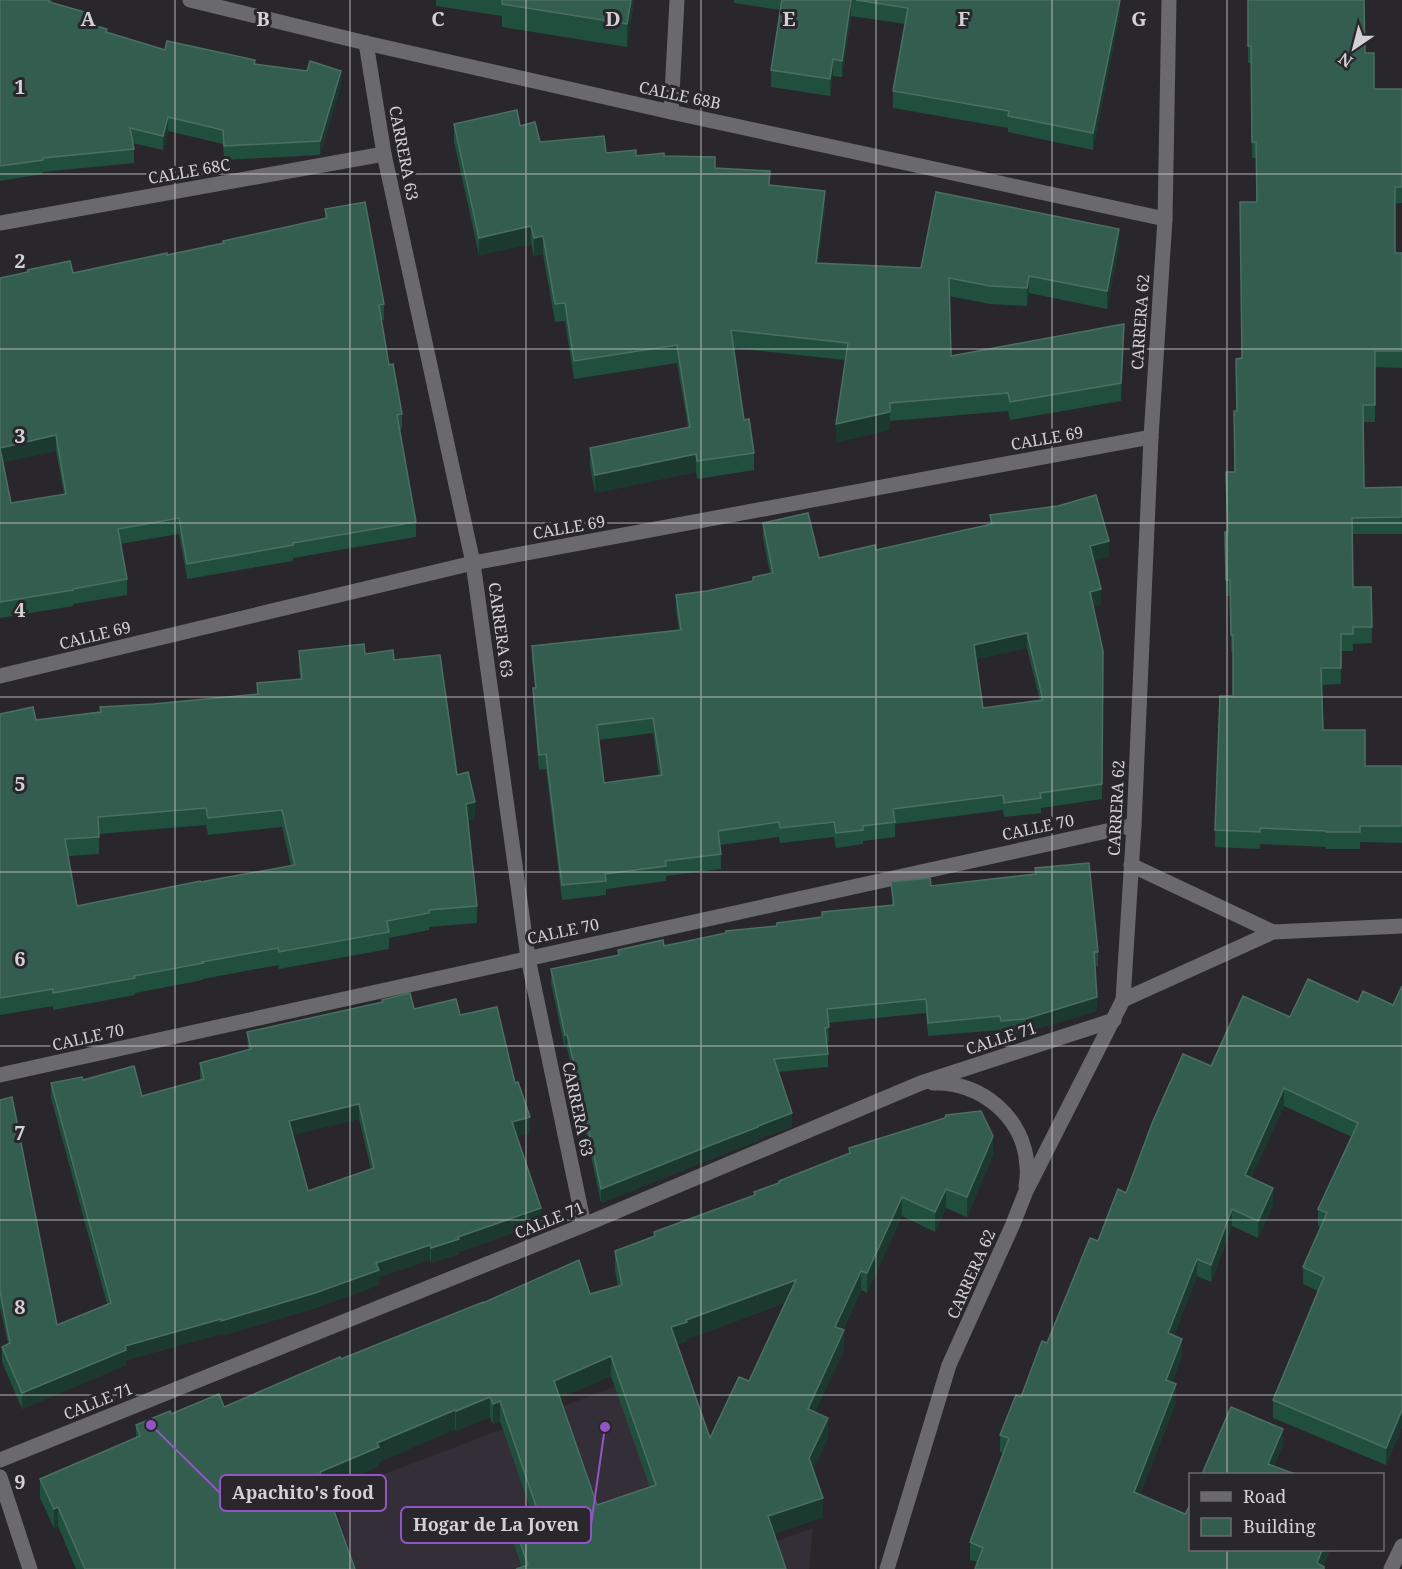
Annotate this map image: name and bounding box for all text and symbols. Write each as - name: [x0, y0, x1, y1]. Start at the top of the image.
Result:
- text: A: [80, 5, 96, 32]
- text: B: [256, 5, 270, 32]
- text: C: [431, 5, 445, 32]
- text: D: [605, 5, 621, 32]
- text: E: [782, 5, 796, 32]
- text: F: [958, 5, 970, 32]
- text: G: [1131, 5, 1147, 32]
- north arrow: [1324, 18, 1384, 78]
- text: N: [1334, 47, 1357, 73]
- text: 1: [14, 73, 26, 100]
- street label: CALLE 68B: [637, 76, 723, 114]
- street label: CARRERA 63: [384, 104, 424, 202]
- street label: CALLE 68C: [146, 153, 232, 189]
- text: 2: [14, 247, 26, 274]
- street label: CARRERA 62: [1126, 273, 1154, 371]
- street label: CALLE 69: [1009, 421, 1085, 455]
- text: 3: [14, 422, 26, 449]
- street label: CALLE 69: [531, 510, 607, 544]
- street label: CARRERA 63: [483, 581, 519, 679]
- text: 4: [14, 596, 26, 623]
- street label: CALLE 69: [57, 615, 133, 655]
- street label: CARRERA 62: [1103, 760, 1129, 856]
- text: 5: [14, 770, 26, 797]
- street label: CALLE 70: [1000, 809, 1076, 845]
- street label: CALLE 70: [525, 913, 601, 949]
- text: 6: [14, 945, 26, 972]
- street label: CALLE 71: [963, 1016, 1039, 1060]
- street label: CALLE 70: [50, 1018, 126, 1056]
- street label: CARRERA 63: [557, 1060, 599, 1158]
- text: 7: [14, 1119, 26, 1146]
- street label: CALLE 71: [511, 1196, 587, 1244]
- street label: CARRERA 62: [941, 1226, 1001, 1322]
- text: 8: [14, 1293, 26, 1320]
- street label: CALLE 71: [60, 1377, 136, 1425]
- text: 9: [14, 1468, 26, 1495]
- legend: [1189, 1473, 1384, 1551]
- callout: Apachito's food: [220, 1475, 386, 1511]
- text: Apachito's food: [232, 1480, 374, 1504]
- text: Road: [1243, 1484, 1286, 1508]
- callout: Hogar de La Joven: [401, 1507, 591, 1543]
- text: Hogar de La Joven: [413, 1512, 579, 1536]
- text: Building: [1243, 1514, 1316, 1538]

